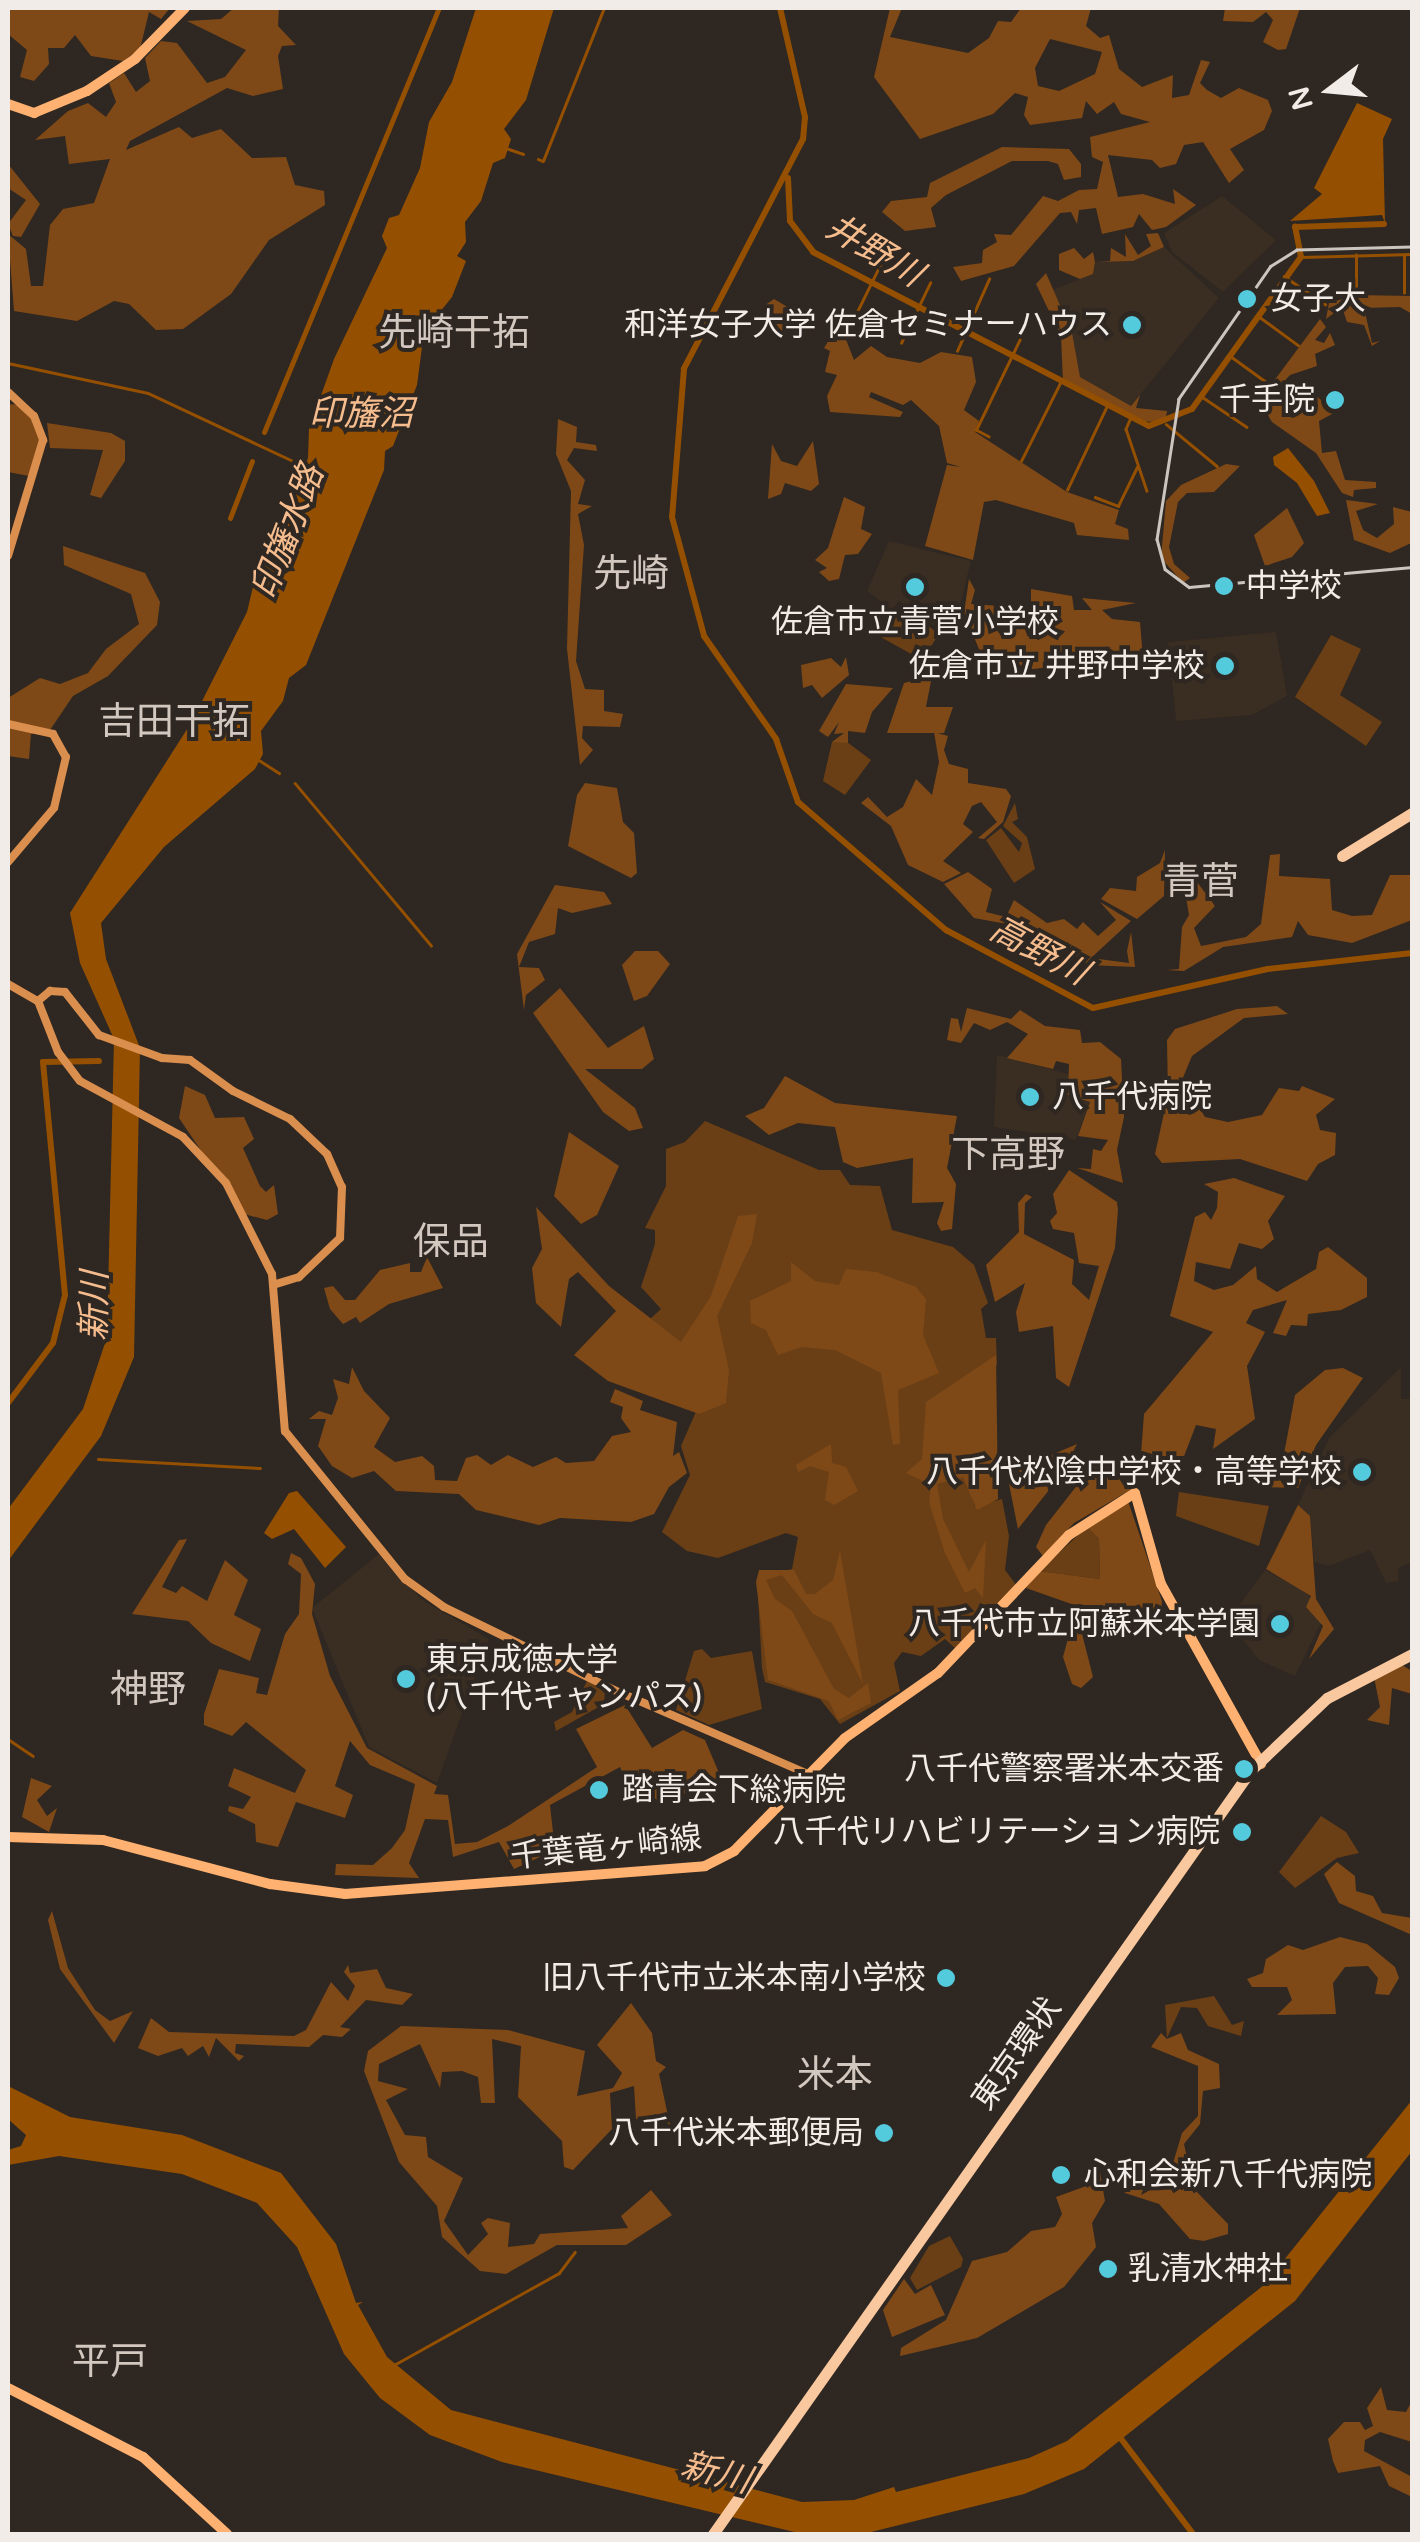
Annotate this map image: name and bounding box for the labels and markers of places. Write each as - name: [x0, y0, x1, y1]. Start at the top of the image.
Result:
- place label: 女子大: [1270, 280, 1366, 318]
- marker: 女子大: [1234, 286, 1260, 312]
- place label: 和洋女子大学 佐倉セミナーハウス: [624, 306, 1112, 344]
- marker: 和洋女子大学 佐倉セミナーハウス: [1121, 314, 1143, 336]
- place label: 千手院: [1219, 381, 1315, 419]
- marker: 千手院: [1324, 389, 1346, 411]
- place label: 中学校: [1246, 567, 1342, 605]
- marker: 中学校: [1211, 573, 1237, 599]
- marker: 佐倉市立青菅小学校: [904, 576, 926, 598]
- place label: 佐倉市立青菅小学校: [771, 603, 1059, 641]
- place label: 佐倉市立 井野中学校: [909, 647, 1205, 685]
- marker: 佐倉市立 井野中学校: [1214, 655, 1236, 677]
- place label: 八千代病院: [1052, 1078, 1212, 1116]
- marker: 八千代病院: [1017, 1084, 1043, 1110]
- place label: 八千代松陰中学校・高等学校: [926, 1453, 1342, 1491]
- marker: 八千代松陰中学校・高等学校: [1351, 1461, 1373, 1483]
- place label: 八千代市立阿蘇米本学園: [908, 1605, 1260, 1643]
- marker: 八千代市立阿蘇米本学園: [1269, 1613, 1291, 1635]
- place label: 東京成徳大学 (八千代キャンパス): [426, 1642, 702, 1717]
- marker: 東京成徳大学 (八千代キャンパス): [395, 1668, 417, 1690]
- place label: 八千代警察署米本交番: [904, 1750, 1224, 1788]
- marker: 八千代警察署米本交番: [1233, 1758, 1255, 1780]
- place label: 踏青会下総病院: [622, 1771, 846, 1809]
- marker: 踏青会下総病院: [586, 1777, 612, 1803]
- place label: 八千代リハビリテーション病院: [772, 1813, 1220, 1851]
- marker: 八千代リハビリテーション病院: [1229, 1819, 1255, 1845]
- place label: 旧八千代市立米本南小学校: [542, 1959, 926, 1997]
- marker: 旧八千代市立米本南小学校: [935, 1967, 957, 1989]
- place label: 八千代米本郵便局: [608, 2114, 864, 2152]
- marker: 八千代米本郵便局: [873, 2122, 895, 2144]
- place label: 心和会新八千代病院: [1084, 2156, 1372, 2194]
- marker: 心和会新八千代病院: [1048, 2162, 1074, 2188]
- place label: 乳清水神社: [1128, 2250, 1288, 2288]
- marker: 乳清水神社: [1097, 2258, 1119, 2280]

